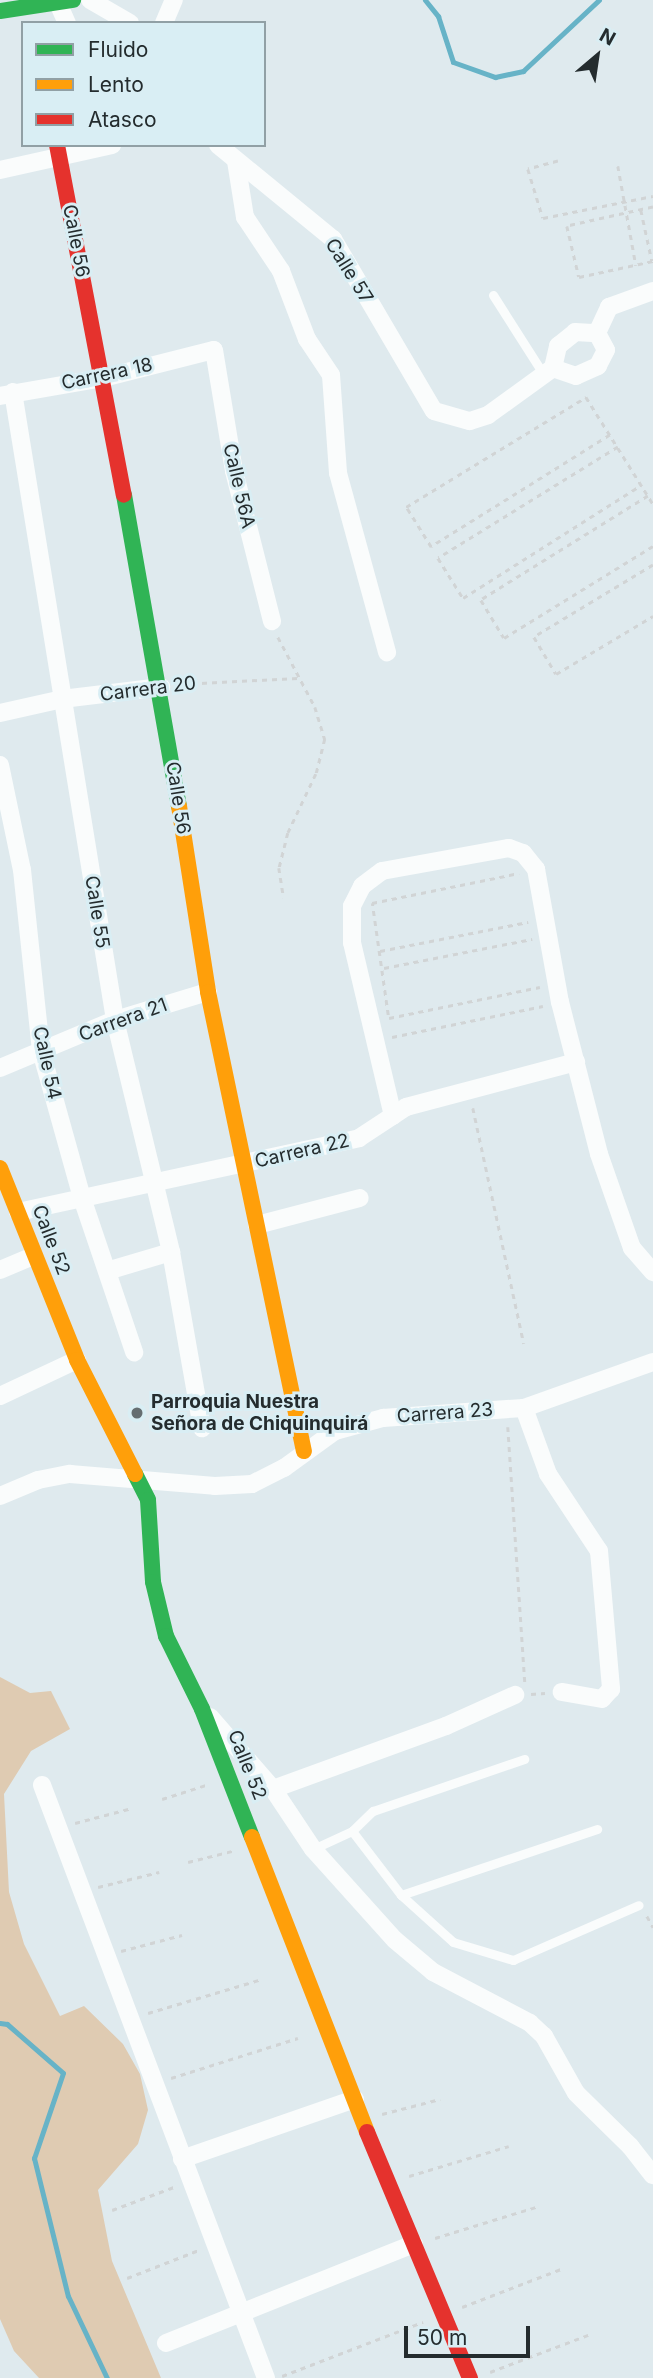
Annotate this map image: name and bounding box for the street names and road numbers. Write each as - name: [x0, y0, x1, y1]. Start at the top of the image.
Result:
- street label: Calle 56: [58, 203, 94, 279]
- street label: Calle 57: [320, 234, 378, 308]
- street label: Carrera 18: [59, 353, 155, 395]
- street label: Calle 56A: [218, 441, 260, 531]
- street label: Carrera 20: [99, 672, 197, 706]
- street label: Calle 56: [161, 760, 195, 836]
- street label: Calle 55: [80, 874, 114, 950]
- street label: Carrera 21: [76, 993, 170, 1047]
- street label: Calle 54: [28, 1024, 66, 1102]
- street label: Carrera 22: [253, 1129, 351, 1173]
- street label: Calle 52: [27, 1202, 75, 1278]
- street label: Carrera 23: [396, 1398, 494, 1428]
- street label: Calle 52: [223, 1727, 271, 1803]

